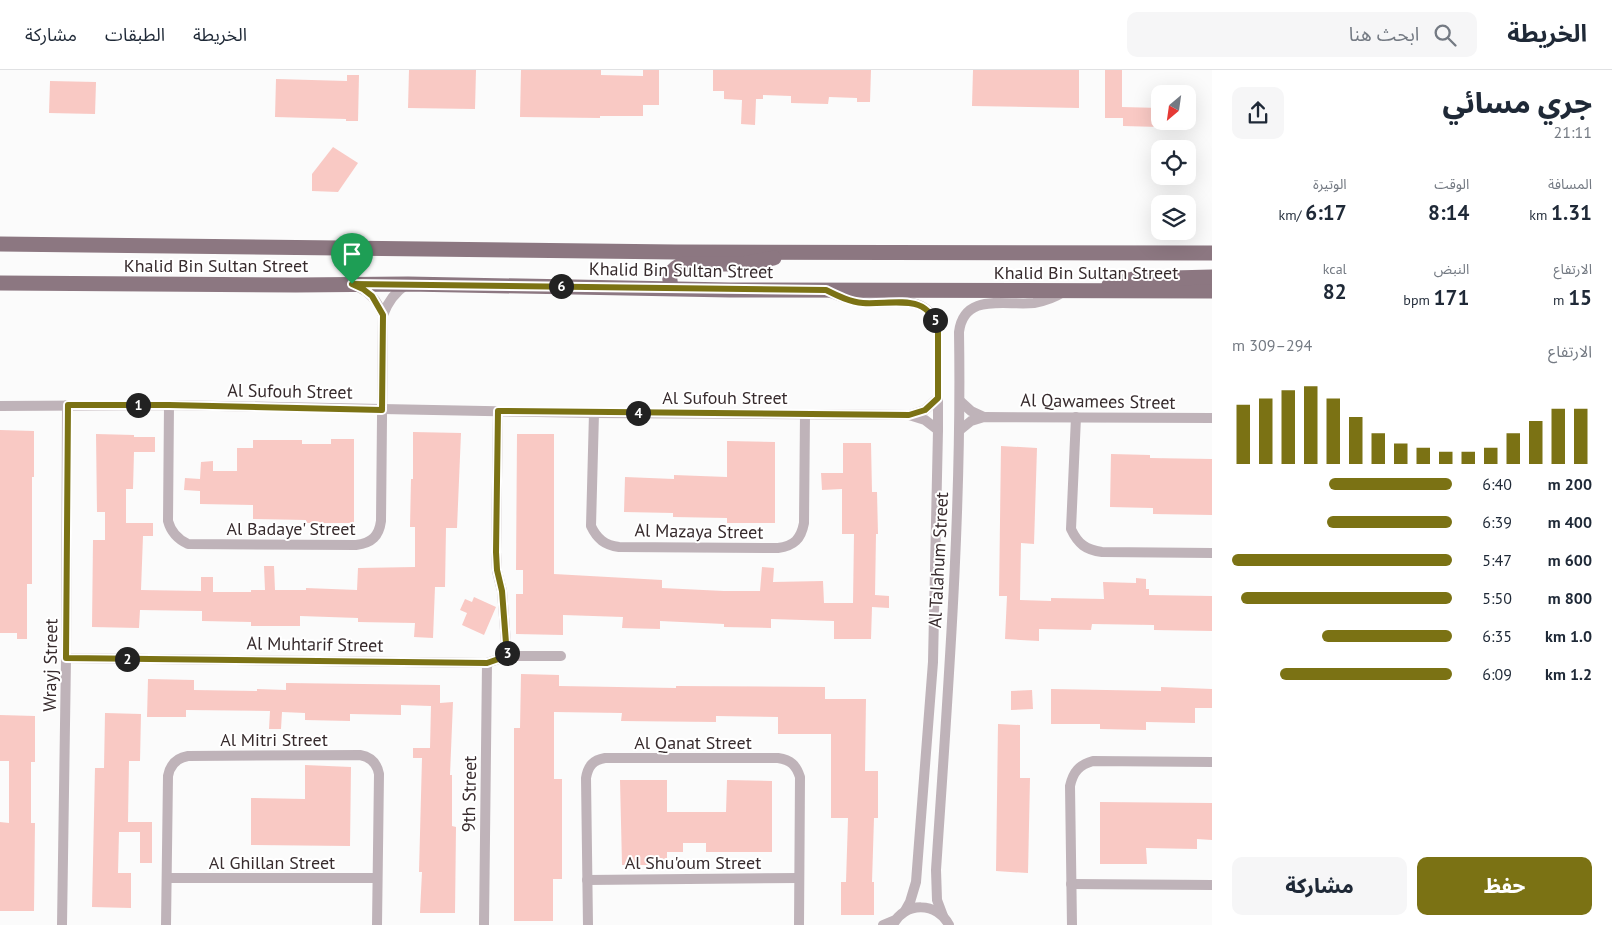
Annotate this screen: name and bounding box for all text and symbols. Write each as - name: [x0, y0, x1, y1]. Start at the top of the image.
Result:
- search box: [1127, 12, 1477, 57]
- text: الخريطة: [1507, 18, 1587, 49]
- icon: search: [1431, 21, 1459, 49]
- text: ابحث هنا: [1349, 22, 1419, 46]
- text: مشاركة: [25, 23, 77, 46]
- text: الطبقات: [105, 23, 165, 46]
- text: الخريطة: [193, 23, 247, 46]
- text: جري مسائي: [1443, 84, 1592, 121]
- north arrow: [1151, 85, 1196, 130]
- map controls: [1151, 85, 1196, 240]
- button: share: [1232, 87, 1284, 139]
- text: 21:11: [1554, 122, 1592, 142]
- button: locate: [1151, 140, 1196, 185]
- text: الوتيرة: [1313, 175, 1347, 193]
- text: الوقت: [1434, 175, 1469, 193]
- text: المسافة: [1548, 175, 1592, 193]
- button: layers: [1151, 195, 1196, 240]
- text: 6:17: [1305, 199, 1347, 226]
- text: 8:14: [1428, 199, 1469, 226]
- text: 1.31: [1551, 199, 1592, 226]
- text: /km: [1279, 206, 1305, 224]
- text: km: [1529, 206, 1551, 224]
- pin: [331, 233, 373, 284]
- icon: arrive: [338, 240, 366, 268]
- street label: Khalid Bin Sultan Street: [124, 254, 308, 277]
- street label: Khalid Bin Sultan Street: [589, 257, 773, 283]
- text: kcal: [1323, 260, 1347, 278]
- text: النبض: [1434, 260, 1469, 278]
- text: الارتفاع: [1554, 260, 1592, 278]
- street label: Khalid Bin Sultan Street: [994, 261, 1178, 284]
- pin: 6: [548, 274, 574, 298]
- text: 6: [558, 277, 565, 295]
- text: 82: [1323, 278, 1347, 305]
- text: 171: [1434, 284, 1469, 311]
- text: 15: [1568, 284, 1592, 311]
- text: bpm: [1403, 291, 1434, 309]
- text: m: [1553, 291, 1568, 309]
- pin: 5: [922, 308, 948, 332]
- text: 5: [932, 311, 939, 329]
- text: 294–309 m: [1232, 335, 1312, 355]
- text: الارتفاع: [1548, 341, 1592, 361]
- street label: Al Sufouh Street: [227, 378, 353, 404]
- street label: Al Sufouh Street: [662, 386, 788, 409]
- street label: Al Qawamees Street: [1020, 388, 1176, 414]
- pin: 1: [126, 392, 150, 418]
- text: 1: [135, 396, 142, 414]
- pin: 4: [626, 400, 650, 426]
- text: 4: [635, 404, 642, 422]
- text: 6:40: [1482, 474, 1512, 494]
- text: 200 m: [1548, 474, 1592, 494]
- street label: Al Talahum Street: [923, 491, 953, 629]
- text: 6:39: [1482, 512, 1512, 532]
- text: 400 m: [1548, 512, 1592, 532]
- street label: Al Badaye' Street: [227, 517, 356, 540]
- street label: Al Mazaya Street: [634, 518, 764, 544]
- text: 5:47: [1482, 550, 1512, 570]
- text: 600 m: [1548, 550, 1592, 570]
- text: 5:50: [1482, 588, 1512, 608]
- text: 800 m: [1548, 588, 1592, 608]
- street label: Wrayj Street: [38, 618, 62, 712]
- text: 6:35: [1482, 626, 1512, 646]
- text: 1.0 km: [1545, 626, 1592, 646]
- street label: Al Muhtarif Street: [246, 631, 384, 657]
- pin: 3: [494, 640, 520, 666]
- text: 3: [504, 644, 511, 662]
- pin: 2: [114, 646, 140, 672]
- text: 2: [124, 650, 131, 668]
- text: 6:09: [1482, 664, 1512, 684]
- text: 1.2 km: [1545, 664, 1592, 684]
- street label: Al Mitri Street: [220, 728, 328, 751]
- street label: Al Qanat Street: [634, 731, 752, 754]
- street label: 9th Street: [457, 756, 481, 832]
- street label: Al Ghillan Street: [209, 851, 335, 874]
- street label: Al Shu'oum Street: [625, 851, 761, 874]
- button: مشاركة: [1232, 857, 1407, 915]
- button: حفظ: [1417, 857, 1592, 915]

